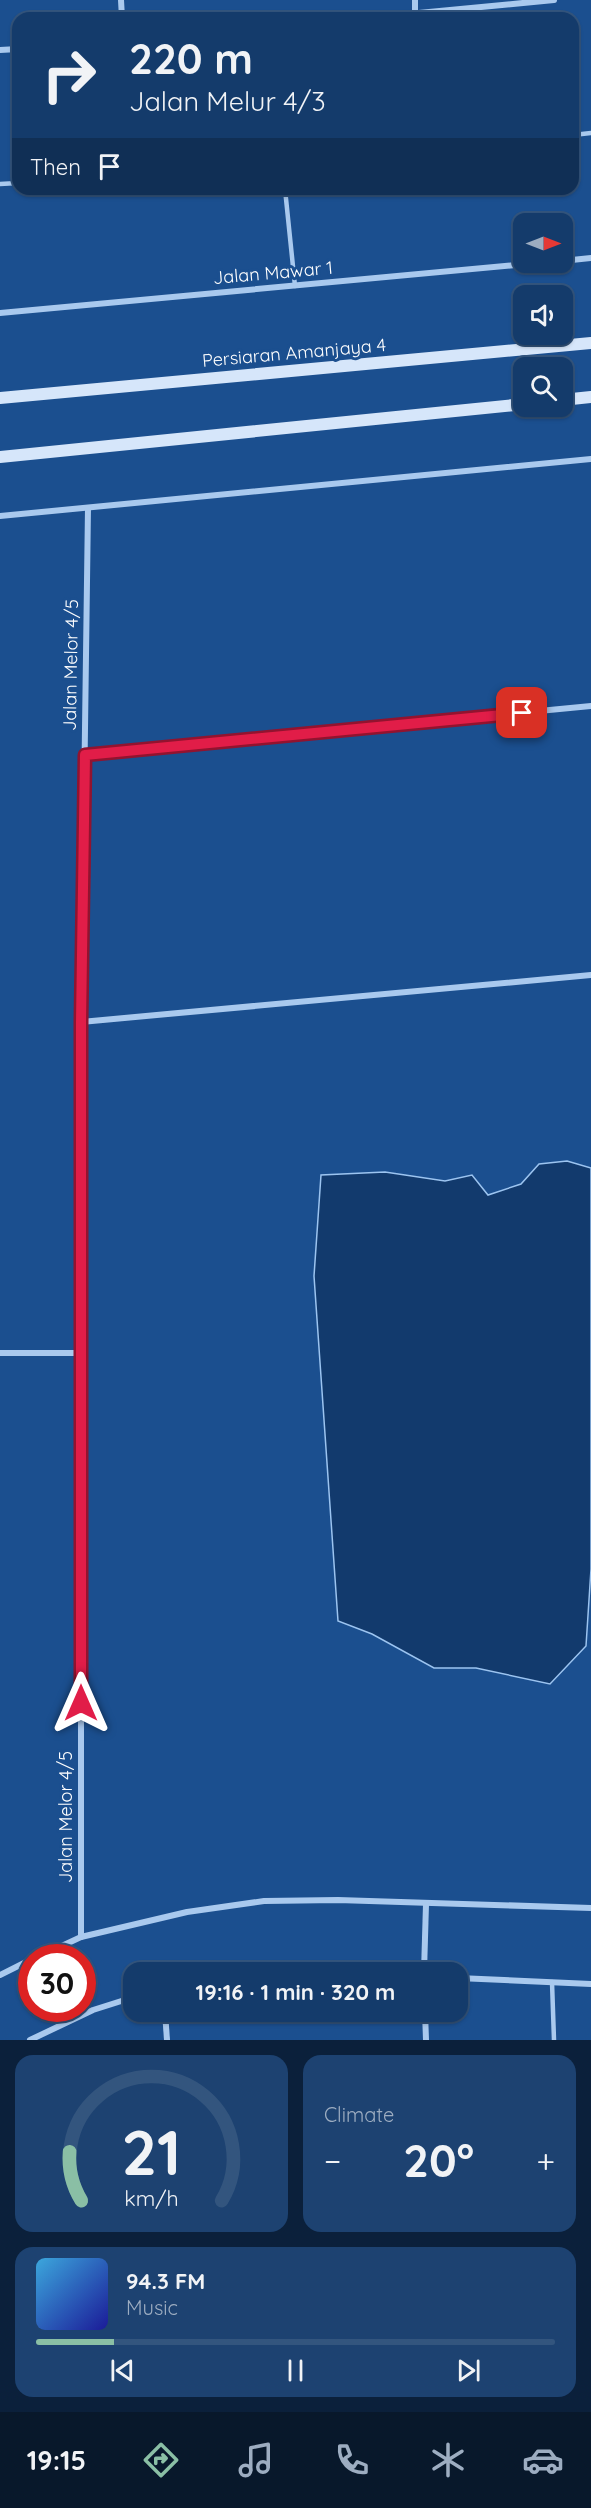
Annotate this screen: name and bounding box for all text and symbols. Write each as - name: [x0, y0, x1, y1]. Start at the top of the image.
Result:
- text: 220 m: [129, 32, 253, 85]
- icon: right: [30, 36, 108, 114]
- text: Jalan Melur 4/3: [129, 84, 326, 118]
- icon: arrive: [93, 150, 126, 183]
- text: Then: [30, 153, 81, 181]
- north arrow: [513, 213, 573, 273]
- map controls: [513, 213, 573, 417]
- street label: Jalan Mawar 1: [212, 256, 334, 289]
- button: sound: [513, 285, 573, 345]
- street label: Persiaran Amanjaya 4: [201, 333, 387, 372]
- button: search: [513, 357, 573, 417]
- street label: Jalan Melor 4/5: [58, 599, 83, 731]
- pin: [496, 687, 547, 738]
- icon: arrive: [505, 696, 538, 729]
- position arrow: [49, 1671, 113, 1735]
- street label: Jalan Melor 4/5: [54, 1751, 77, 1883]
- speed limit sign: 30: [18, 1944, 96, 2022]
- text: 19:16 · 1 min · 320 m: [196, 1978, 395, 2006]
- text: Climate: [324, 2102, 394, 2127]
- text: 21: [122, 2113, 181, 2191]
- text: 20°: [403, 2132, 474, 2188]
- text: −: [324, 2140, 341, 2181]
- text: +: [536, 2140, 555, 2181]
- text: km/h: [124, 2185, 179, 2211]
- text: 94.3 FM: [126, 2267, 205, 2295]
- text: Music: [126, 2295, 178, 2320]
- icon: previous: [106, 2354, 139, 2387]
- icon: pause: [279, 2354, 312, 2387]
- icon: next: [452, 2354, 485, 2387]
- icon: directions: [140, 2439, 182, 2481]
- icon: music: [235, 2439, 277, 2481]
- icon: phone: [331, 2439, 373, 2481]
- icon: climate: [427, 2439, 469, 2481]
- icon: car: [522, 2439, 564, 2481]
- text: 19:15: [27, 2443, 86, 2477]

